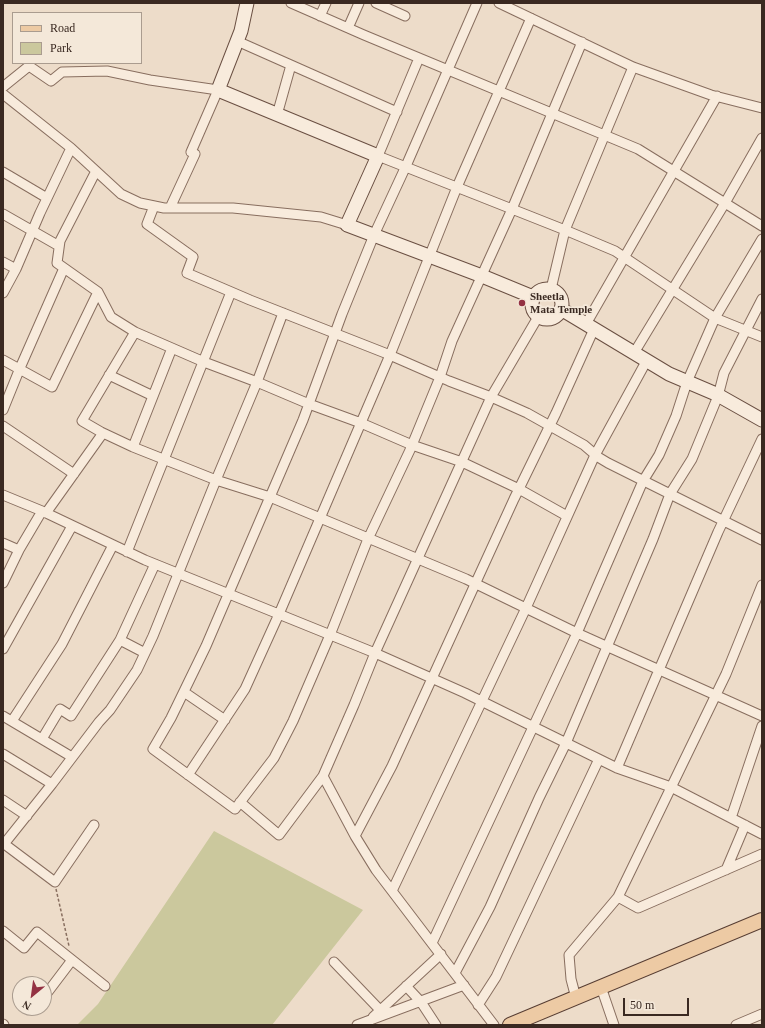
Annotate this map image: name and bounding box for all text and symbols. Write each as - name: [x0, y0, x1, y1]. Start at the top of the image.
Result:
- legend: [12, 12, 142, 64]
- text: Road: [50, 21, 75, 35]
- text: Park: [50, 41, 72, 55]
- place label: Sheetla Mata Temple: [530, 290, 592, 316]
- marker: Sheetla Mata Temple: [517, 298, 527, 308]
- north arrow: [12, 976, 52, 1016]
- scale bar: [625, 990, 691, 1016]
- text: N: [20, 998, 33, 1013]
- text: 50 m: [630, 998, 654, 1012]

